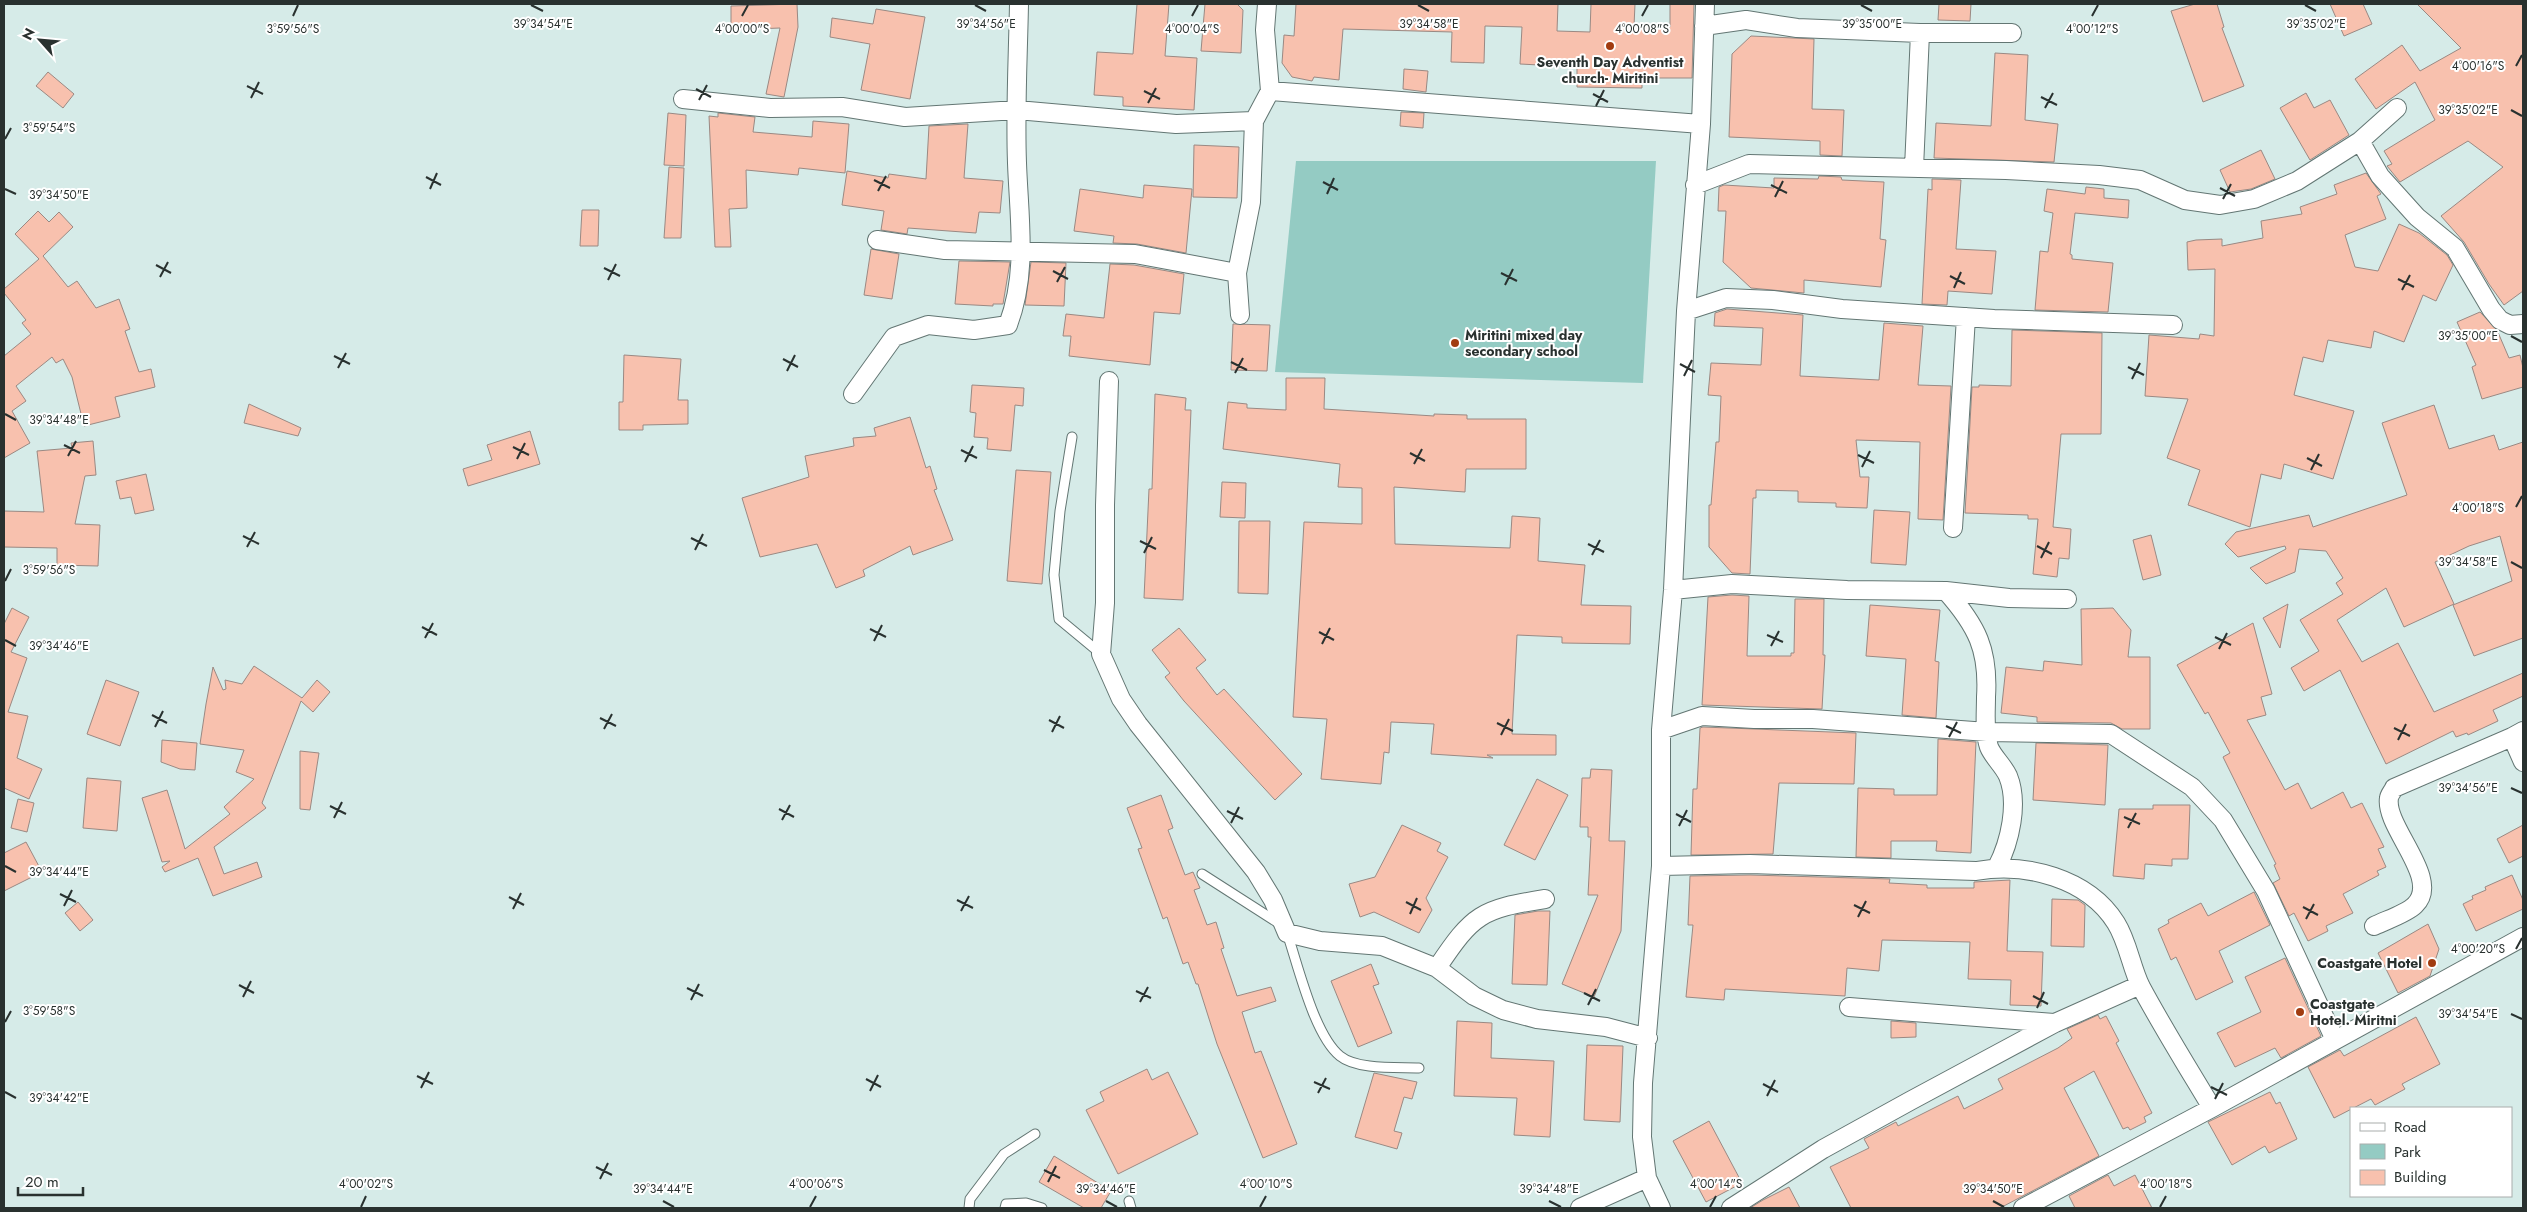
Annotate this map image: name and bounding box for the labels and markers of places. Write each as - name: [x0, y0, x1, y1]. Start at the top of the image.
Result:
- marker: Seventh Day Adventist church- Miritini: [1604, 40, 1616, 52]
- place label: Seventh Day Adventist church- Miritini: [1537, 52, 1684, 88]
- place label: Miritini mixed day secondary school: [1465, 325, 1583, 361]
- marker: Miritini mixed day secondary school: [1449, 337, 1461, 349]
- place label: Coastgate Hotel: [2317, 953, 2422, 973]
- marker: Coastgate Hotel: [2426, 957, 2438, 969]
- place label: Coastgate Hotel. Miritni: [2310, 994, 2397, 1030]
- marker: Coastgate Hotel. Miritni: [2294, 1006, 2306, 1018]

